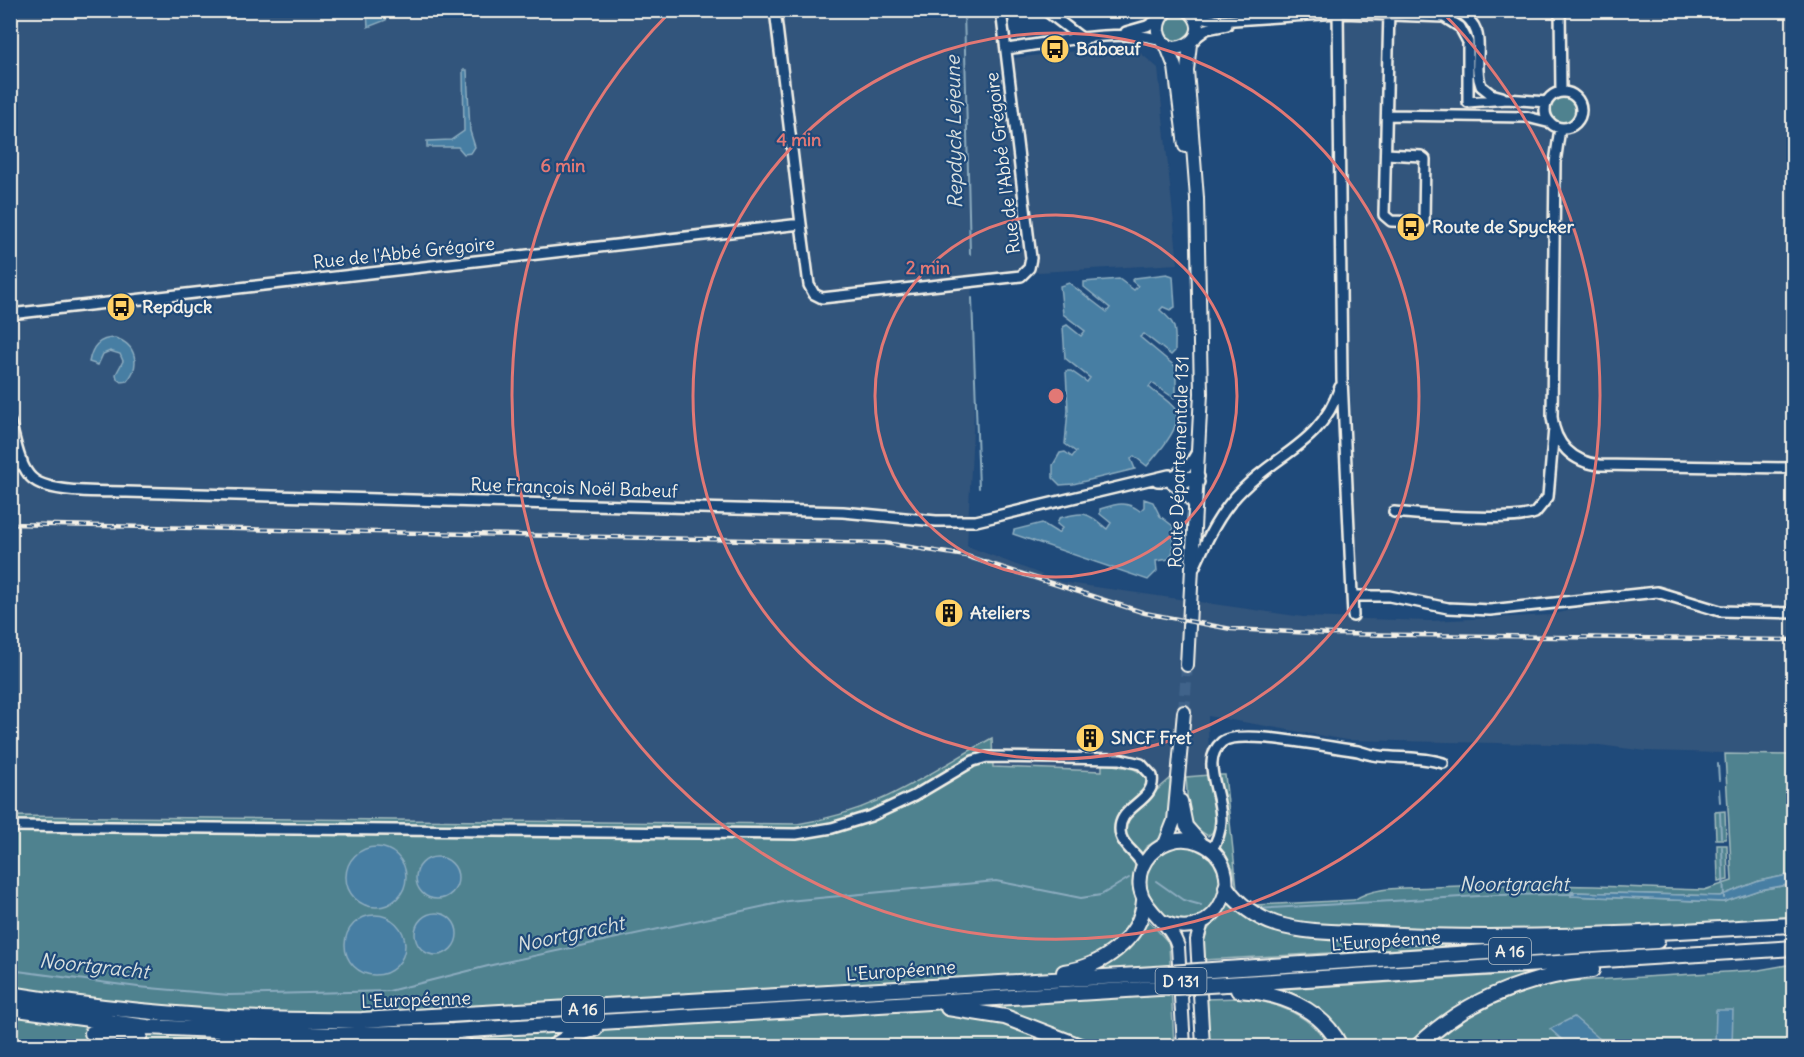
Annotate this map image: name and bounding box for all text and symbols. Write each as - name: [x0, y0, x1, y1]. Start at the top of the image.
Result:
- bus stop icon: Babœuf: [1039, 33, 1071, 65]
- place label: Babœuf: [1076, 37, 1142, 60]
- water label: Repdyck Lejeune: [940, 54, 967, 209]
- street label: Rue de l'Abbé Grégoire: [980, 71, 1025, 255]
- text: 4 min: [777, 128, 822, 151]
- text: 6 min: [541, 154, 586, 177]
- bus stop icon: Route de Spycker: [1395, 211, 1427, 243]
- place label: Route de Spycker: [1432, 215, 1575, 238]
- street label: Rue de l'Abbé Grégoire: [312, 232, 496, 273]
- text: 2 min: [906, 256, 951, 279]
- bus stop icon: Repdyck: [105, 291, 137, 323]
- place label: Repdyck: [142, 295, 212, 318]
- street label: Route Départementale 131: [1163, 356, 1194, 568]
- centre of rings: [1046, 386, 1066, 406]
- street label: Rue François Noël Babeuf: [470, 472, 679, 503]
- building icon: Ateliers: [933, 597, 965, 629]
- place label: Ateliers: [970, 601, 1030, 624]
- building icon: SNCF Fret: [1074, 722, 1106, 754]
- place label: SNCF Fret: [1111, 726, 1193, 749]
- water label: Noortgracht: [1459, 871, 1571, 896]
- water label: Noortgracht: [514, 909, 628, 957]
- street label: L'Européenne: [1330, 925, 1442, 956]
- road number: A 16: [1489, 938, 1531, 964]
- water label: Noortgracht: [38, 947, 152, 984]
- street label: L'Européenne: [845, 955, 957, 986]
- road number: D 131: [1156, 968, 1206, 994]
- street label: L'Européenne: [361, 986, 471, 1013]
- road number: A 16: [562, 996, 604, 1022]

